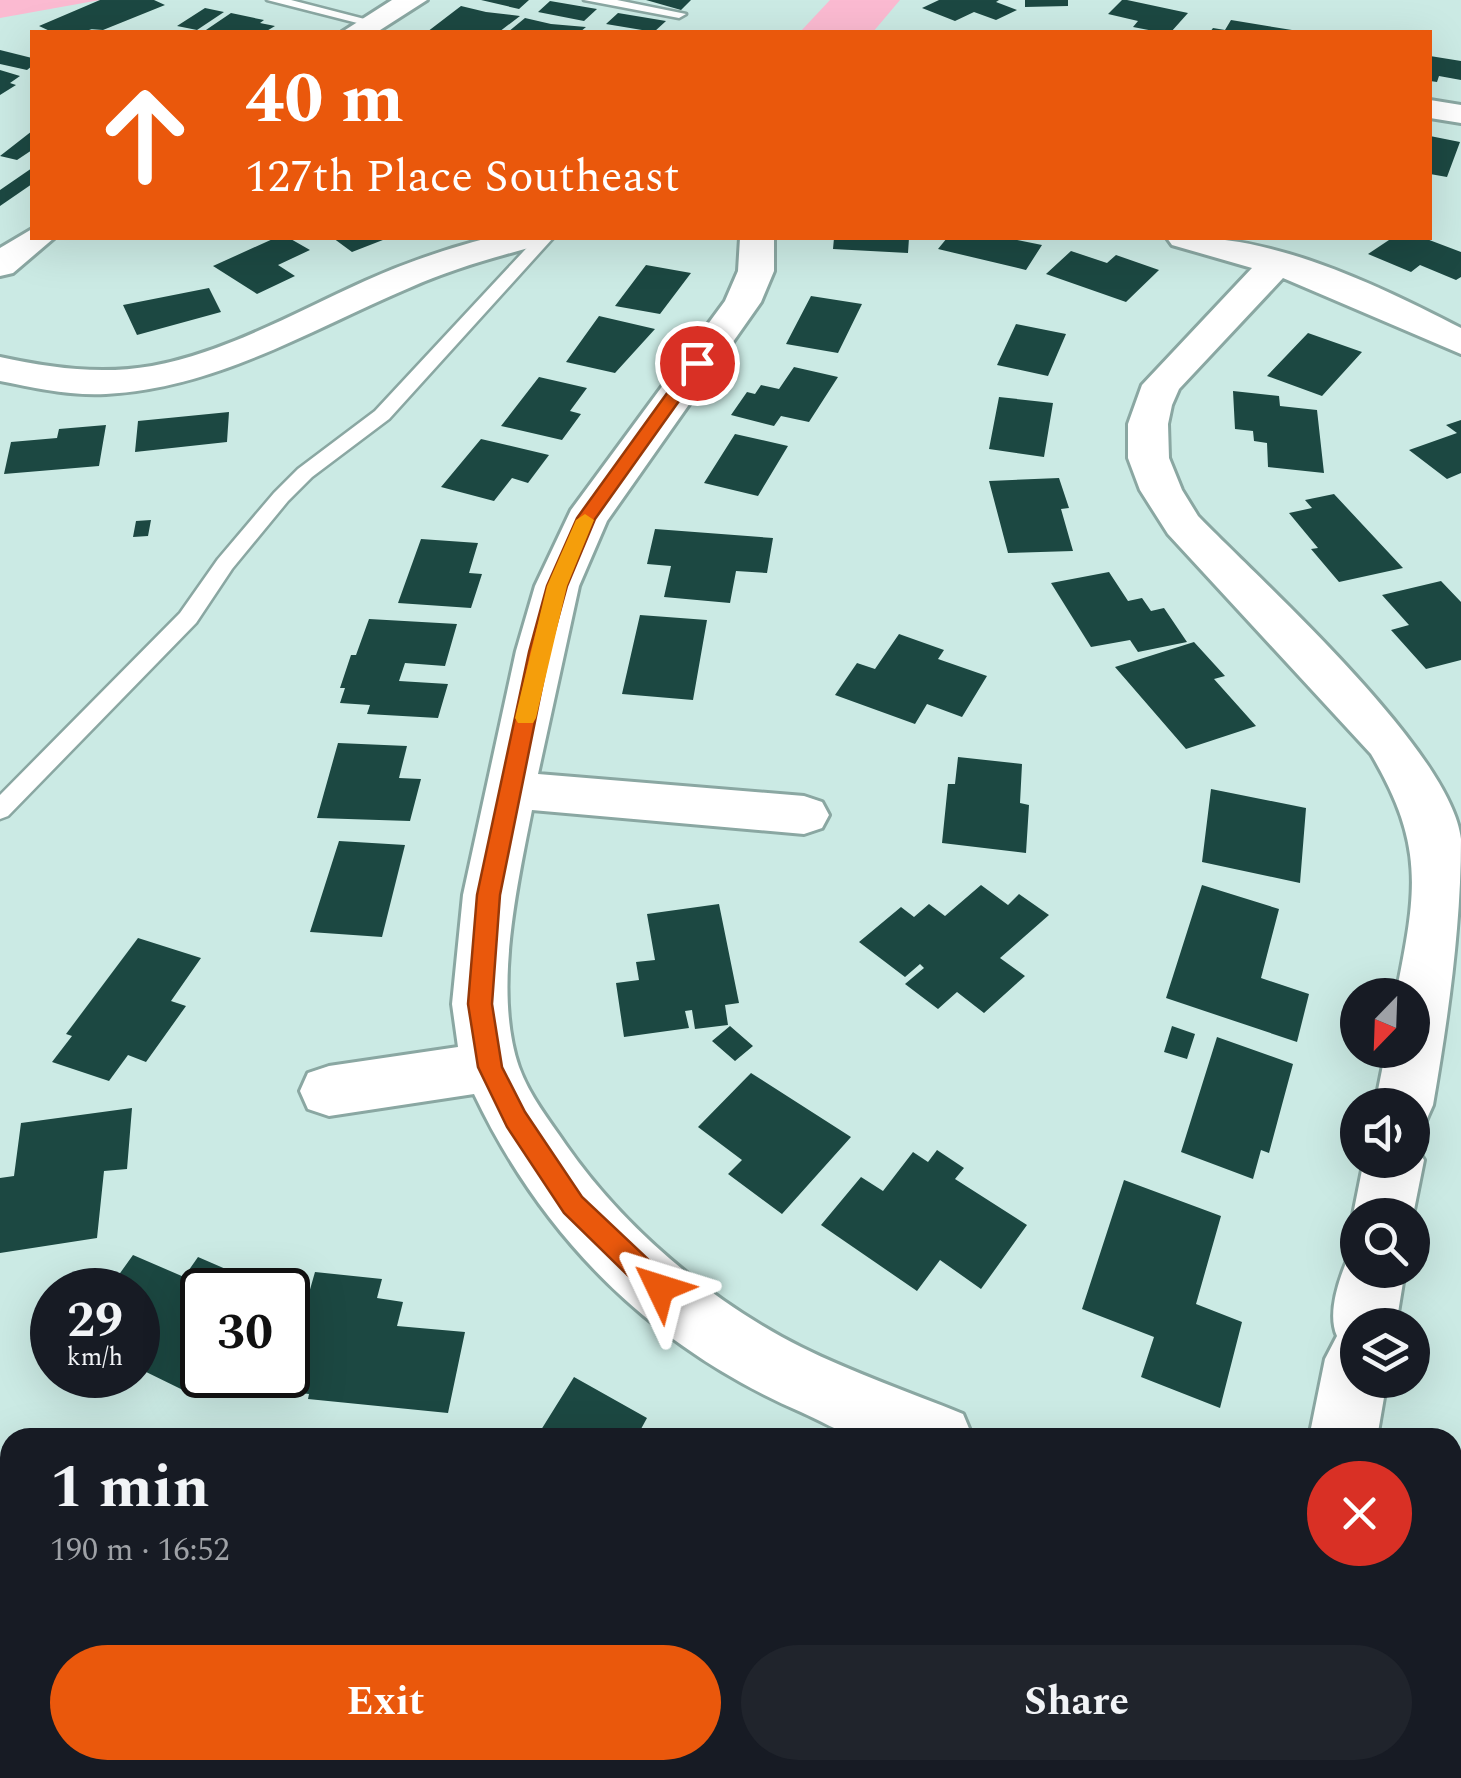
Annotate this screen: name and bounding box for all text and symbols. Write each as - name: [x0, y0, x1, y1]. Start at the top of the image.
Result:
- text: 40 m: [245, 47, 404, 153]
- icon: ahead: [80, 70, 210, 200]
- text: 127th Place Southeast: [245, 143, 680, 212]
- pin: [655, 321, 740, 406]
- icon: arrive: [670, 336, 725, 391]
- north arrow: [1340, 978, 1430, 1068]
- map controls: [1340, 978, 1430, 1398]
- button: sound: [1340, 1088, 1430, 1178]
- button: search: [1340, 1198, 1430, 1288]
- position arrow: [608, 1236, 712, 1340]
- speed limit sign: 30: [180, 1268, 310, 1398]
- text: 29: [67, 1283, 123, 1359]
- button: layers: [1340, 1308, 1430, 1398]
- text: km/h: [67, 1339, 123, 1377]
- text: 1 min: [50, 1442, 210, 1534]
- button: close: [1307, 1461, 1412, 1566]
- text: 190 m · 16:52: [50, 1526, 230, 1575]
- button: Exit: [50, 1645, 721, 1760]
- button: Share: [741, 1645, 1412, 1760]

